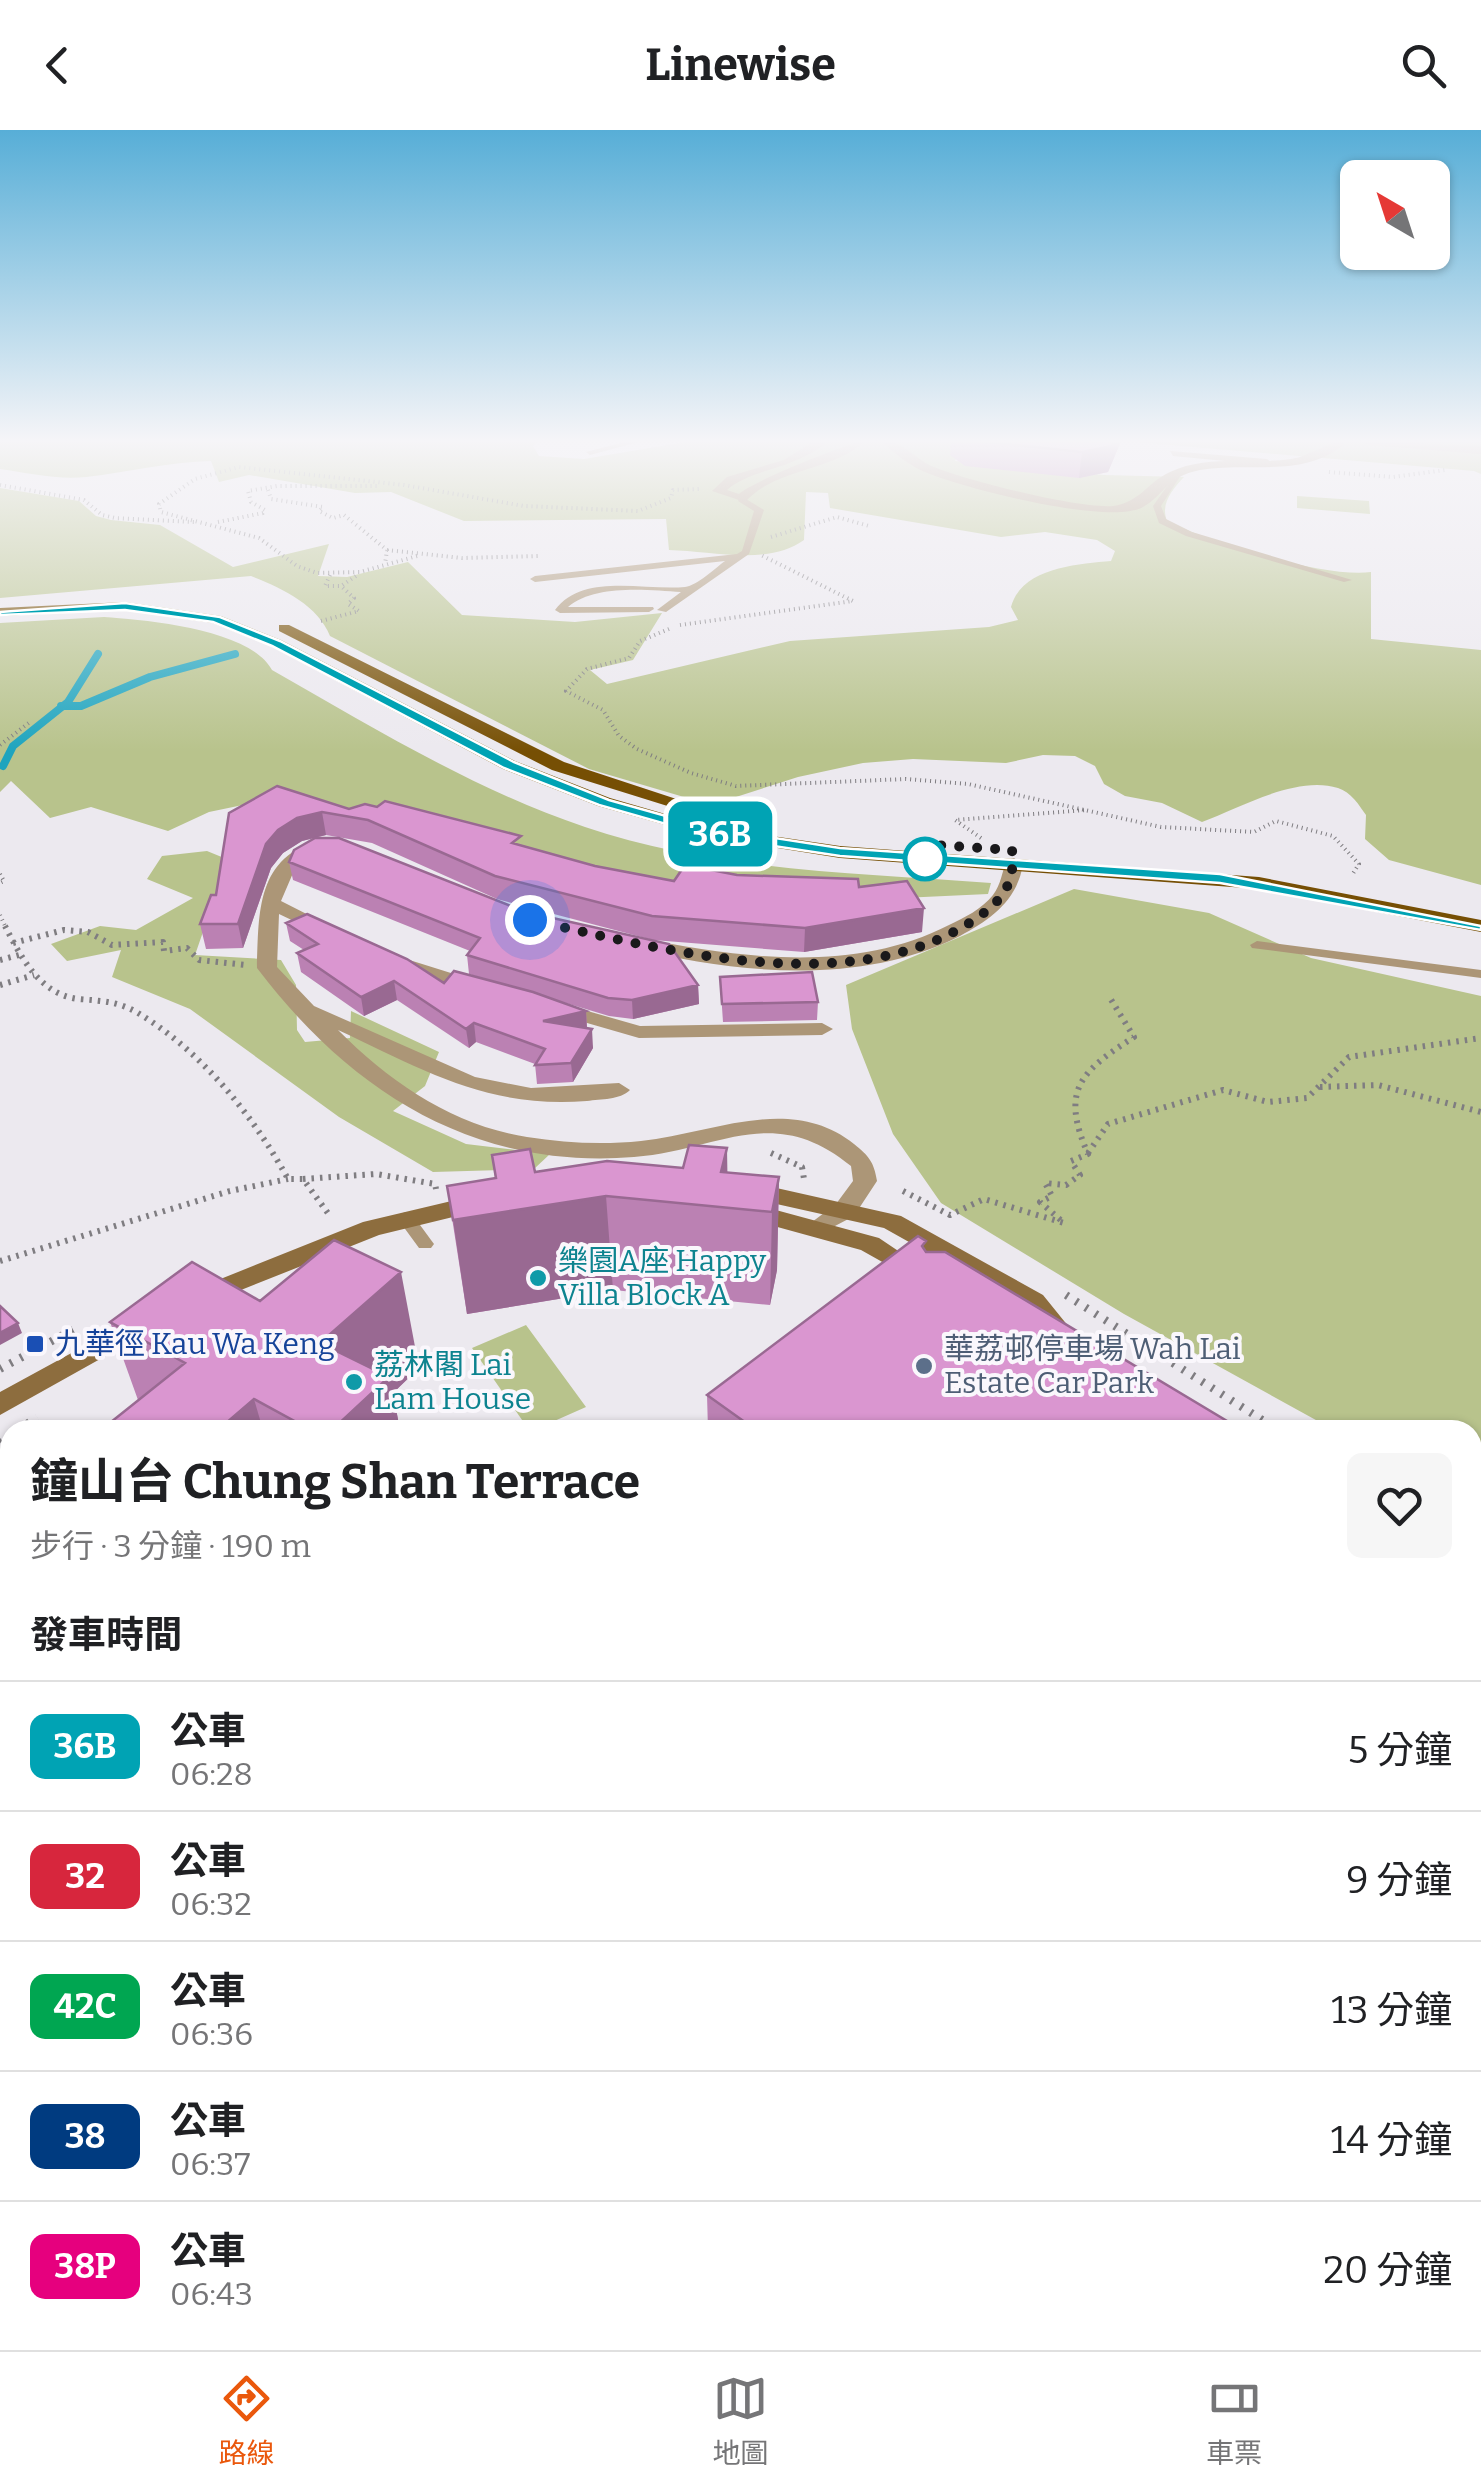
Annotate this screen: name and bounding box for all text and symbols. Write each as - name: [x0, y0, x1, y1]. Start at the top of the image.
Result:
- icon: back: [30, 38, 85, 93]
- text: Linewise: [645, 38, 836, 92]
- icon: search: [1396, 38, 1451, 93]
- north arrow: [1340, 160, 1450, 270]
- map controls: [1340, 160, 1450, 270]
- line badge: 36B: [662, 802, 778, 866]
- text: 36B: [688, 813, 752, 855]
- unlabelled marker: [904, 838, 946, 880]
- your location: [505, 895, 555, 945]
- place label: 樂園A座 Happy Villa Block A: [558, 1243, 766, 1313]
- marker: 樂園A座 Happy Villa Block A: [527, 1267, 549, 1289]
- place label: 九華徑 Kau Wa Keng: [55, 1326, 335, 1362]
- place label: 華荔邨停車場 Wah Lai Estate Car Park: [944, 1331, 1241, 1401]
- marker: 九華徑 Kau Wa Keng: [24, 1333, 46, 1355]
- place label: 荔林閣 Lai Lam House: [374, 1347, 531, 1417]
- marker: 華荔邨停車場 Wah Lai Estate Car Park: [913, 1355, 935, 1377]
- marker: 荔林閣 Lai Lam House: [343, 1371, 365, 1393]
- text: 鐘山台 Chung Shan Terrace: [30, 1453, 640, 1511]
- button: heart: [1347, 1453, 1452, 1558]
- text: 步行 · 3 分鐘 · 190 m: [30, 1527, 311, 1565]
- text: 發車時間: [30, 1612, 182, 1658]
- text: 公車: [170, 1708, 246, 1754]
- text: 36B: [53, 1725, 117, 1767]
- text: 5 分鐘: [1348, 1727, 1452, 1773]
- text: 06:28: [170, 1755, 253, 1793]
- text: 公車: [170, 1838, 246, 1884]
- text: 32: [65, 1855, 105, 1897]
- text: 9 分鐘: [1346, 1857, 1452, 1903]
- text: 06:32: [170, 1885, 252, 1923]
- text: 公車: [170, 1968, 246, 2014]
- text: 42C: [53, 1985, 117, 2027]
- text: 13 分鐘: [1331, 1987, 1452, 2033]
- text: 06:36: [170, 2015, 253, 2053]
- text: 公車: [170, 2098, 246, 2144]
- text: 38: [64, 2115, 106, 2157]
- text: 14 分鐘: [1331, 2117, 1452, 2163]
- text: 06:37: [170, 2145, 250, 2183]
- text: 公車: [170, 2228, 246, 2274]
- text: 38P: [54, 2245, 116, 2287]
- text: 20 分鐘: [1323, 2247, 1452, 2293]
- text: 06:43: [170, 2275, 253, 2313]
- tab: 路線: [219, 2371, 275, 2471]
- tab: 地圖: [712, 2371, 768, 2471]
- tab: 車票: [1206, 2371, 1262, 2471]

